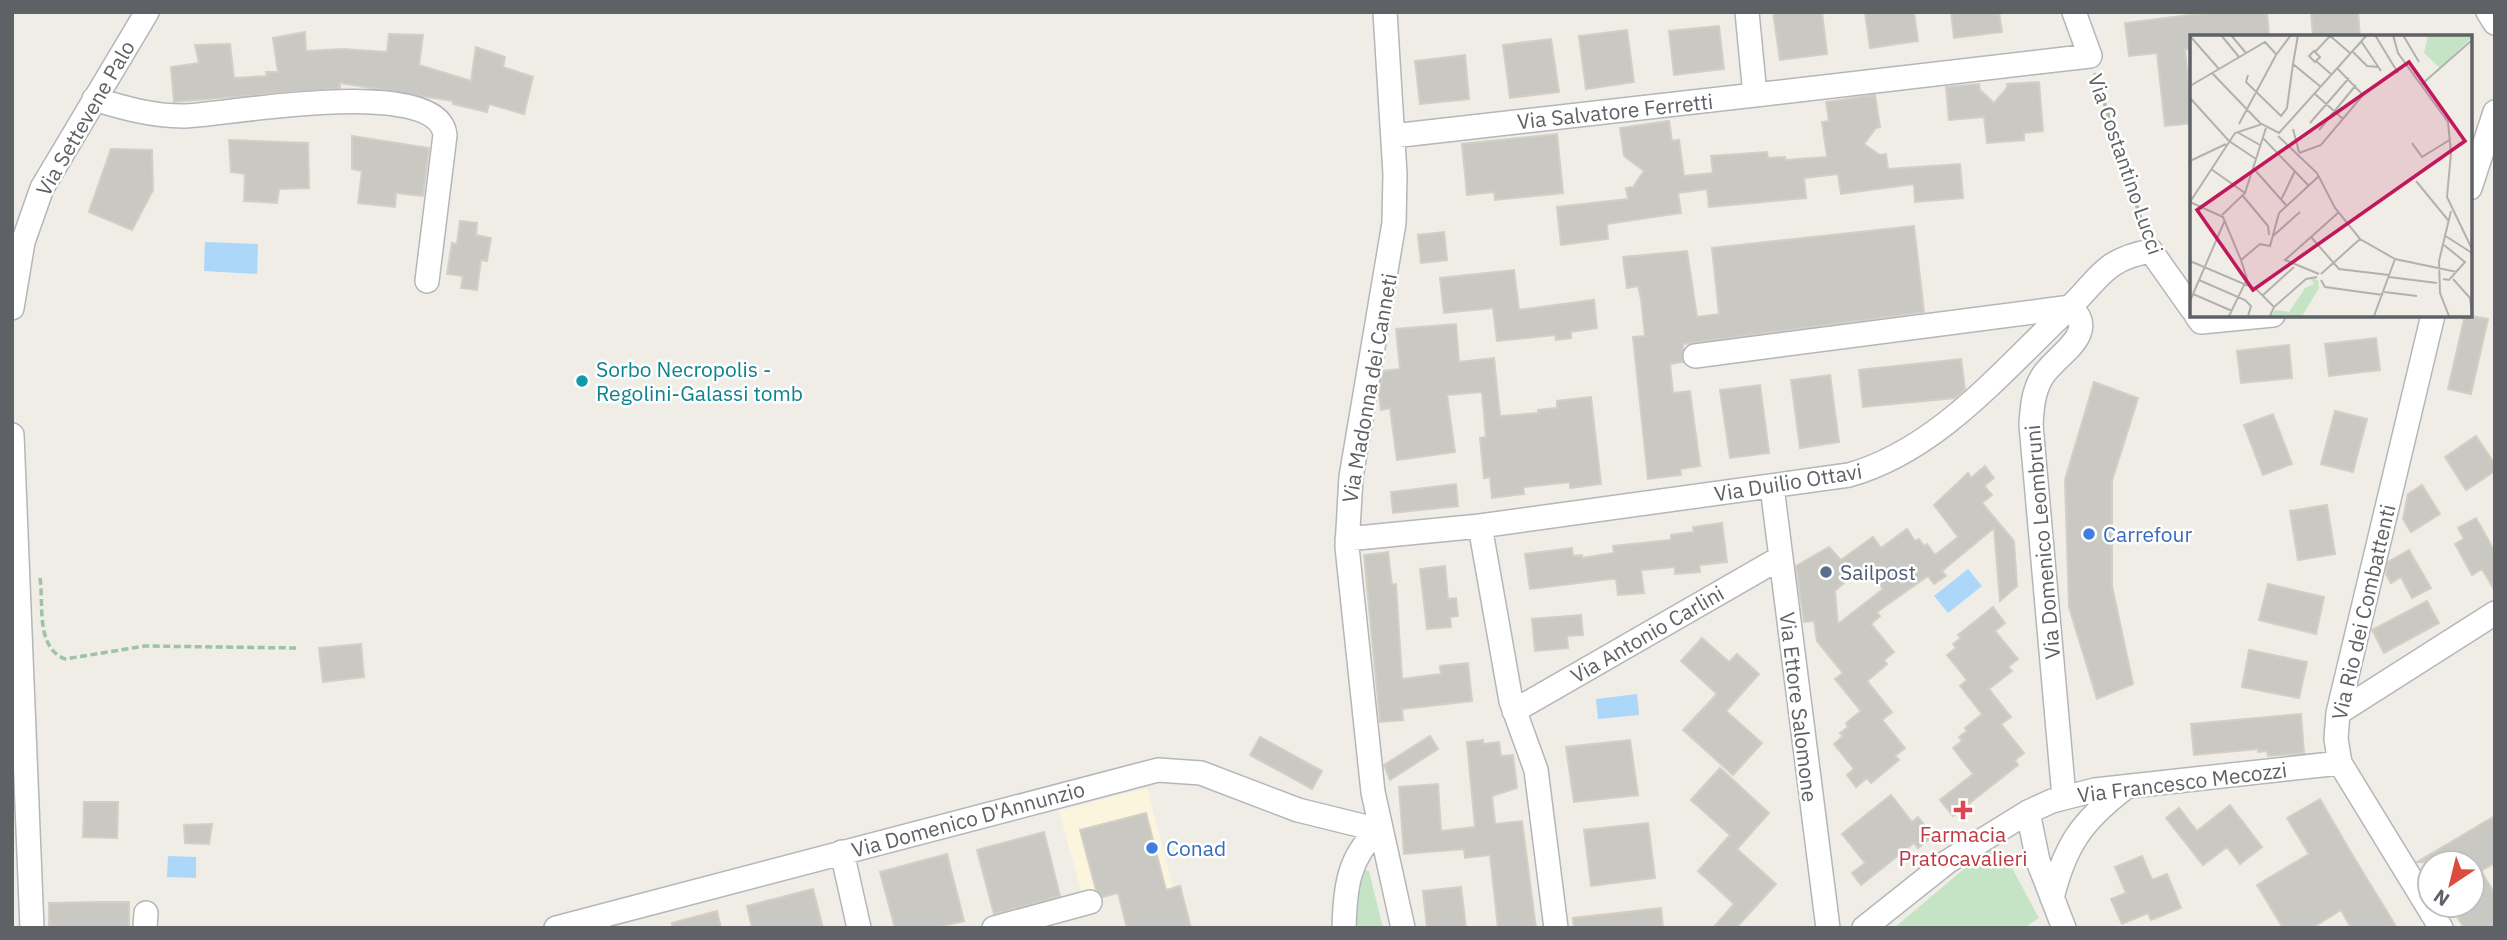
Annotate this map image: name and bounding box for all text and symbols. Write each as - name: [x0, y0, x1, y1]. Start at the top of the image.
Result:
- street label: Via Settevene Palo: [29, 35, 141, 201]
- inset map: [2190, 35, 2472, 317]
- street label: Via Costantino Lucci: [2082, 70, 2170, 258]
- street label: Via Salvatore Ferretti: [1516, 87, 1714, 135]
- street label: Via Madonna dei Canneti: [1335, 271, 1403, 505]
- place label: Sorbo Necropolis - Regolini-Galassi tomb: [596, 355, 803, 407]
- marker: Sorbo Necropolis - Regolini-Galassi tomb: [574, 373, 590, 389]
- street label: Via Domenico Leombruni: [2018, 424, 2066, 660]
- street label: Via Duilio Ottavi: [1712, 457, 1864, 507]
- street label: Via Rio dei Combattenti: [2325, 501, 2401, 723]
- place label: Carrefour: [2103, 520, 2193, 548]
- marker: Carrefour: [2081, 526, 2097, 542]
- place label: Sailpost: [1840, 558, 1916, 586]
- marker: Sailpost: [1818, 564, 1834, 580]
- street label: Via Antonio Carlini: [1565, 579, 1729, 689]
- street label: Via Ettore Salomone: [1773, 610, 1825, 804]
- street label: Via Francesco Mecozzi: [2076, 755, 2288, 809]
- street label: Via Domenico D'Annunzio: [848, 774, 1088, 864]
- marker: Farmacia Pratocavalieri: [1955, 802, 1971, 818]
- place label: Farmacia Pratocavalieri: [1899, 820, 2027, 872]
- place label: Conad: [1166, 834, 1226, 862]
- marker: Conad: [1144, 840, 1160, 856]
- north arrow: [2416, 849, 2486, 919]
- text: N: [2429, 884, 2454, 912]

